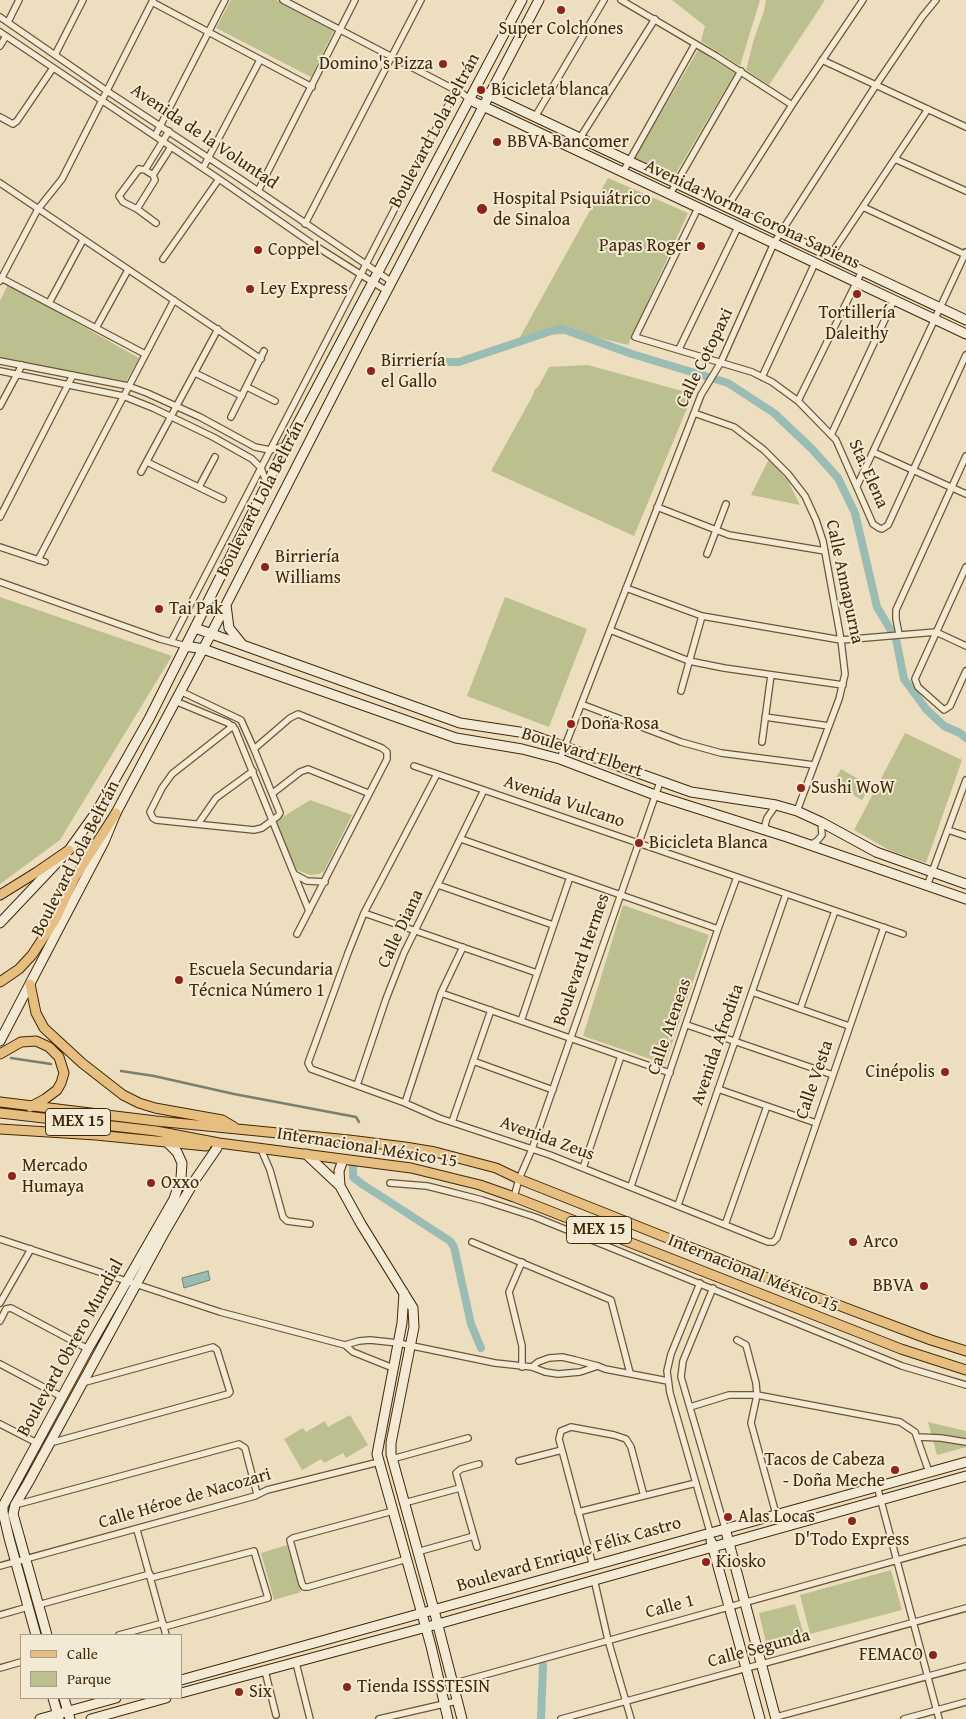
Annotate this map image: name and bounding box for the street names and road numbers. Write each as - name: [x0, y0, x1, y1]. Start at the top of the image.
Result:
- street label: Boulevard Lola Beltrán: [385, 50, 485, 212]
- street label: Avenida de la Voluntad: [126, 80, 282, 194]
- street label: Avenida Norma Corona Sapiens: [641, 155, 863, 275]
- street label: Calle Cotopaxi: [672, 305, 738, 411]
- street label: Boulevard Lola Beltrán: [212, 417, 310, 581]
- street label: Sta. Elena: [843, 436, 893, 512]
- street label: Calle Annapurna: [820, 518, 868, 646]
- street label: Boulevard Elbert: [519, 723, 645, 783]
- street label: Avenida Vulcano: [501, 771, 627, 833]
- street label: Boulevard Lola Beltrán: [27, 777, 125, 941]
- street label: Calle Diana: [373, 886, 429, 972]
- street label: Boulevard Hermes: [549, 891, 615, 1029]
- street label: Calle Ateneas: [643, 976, 697, 1078]
- street label: Avenida Afrodita: [687, 982, 749, 1108]
- street label: Calle Vesta: [791, 1038, 839, 1122]
- road number: MEX 15: [46, 1108, 110, 1136]
- street label: Avenida Zeus: [497, 1112, 597, 1166]
- street label: Internacional México 15: [275, 1123, 459, 1173]
- road number: MEX 15: [566, 1216, 632, 1244]
- street label: Internacional México 15: [664, 1230, 842, 1318]
- street label: Boulevard Obrero Mundial: [13, 1256, 129, 1440]
- street label: Calle Héroe de Nacozari: [96, 1464, 274, 1534]
- street label: Boulevard Enrique Félix Castro: [454, 1513, 684, 1597]
- street label: Calle 1: [643, 1590, 697, 1624]
- street label: Calle Segunda: [706, 1625, 812, 1673]

